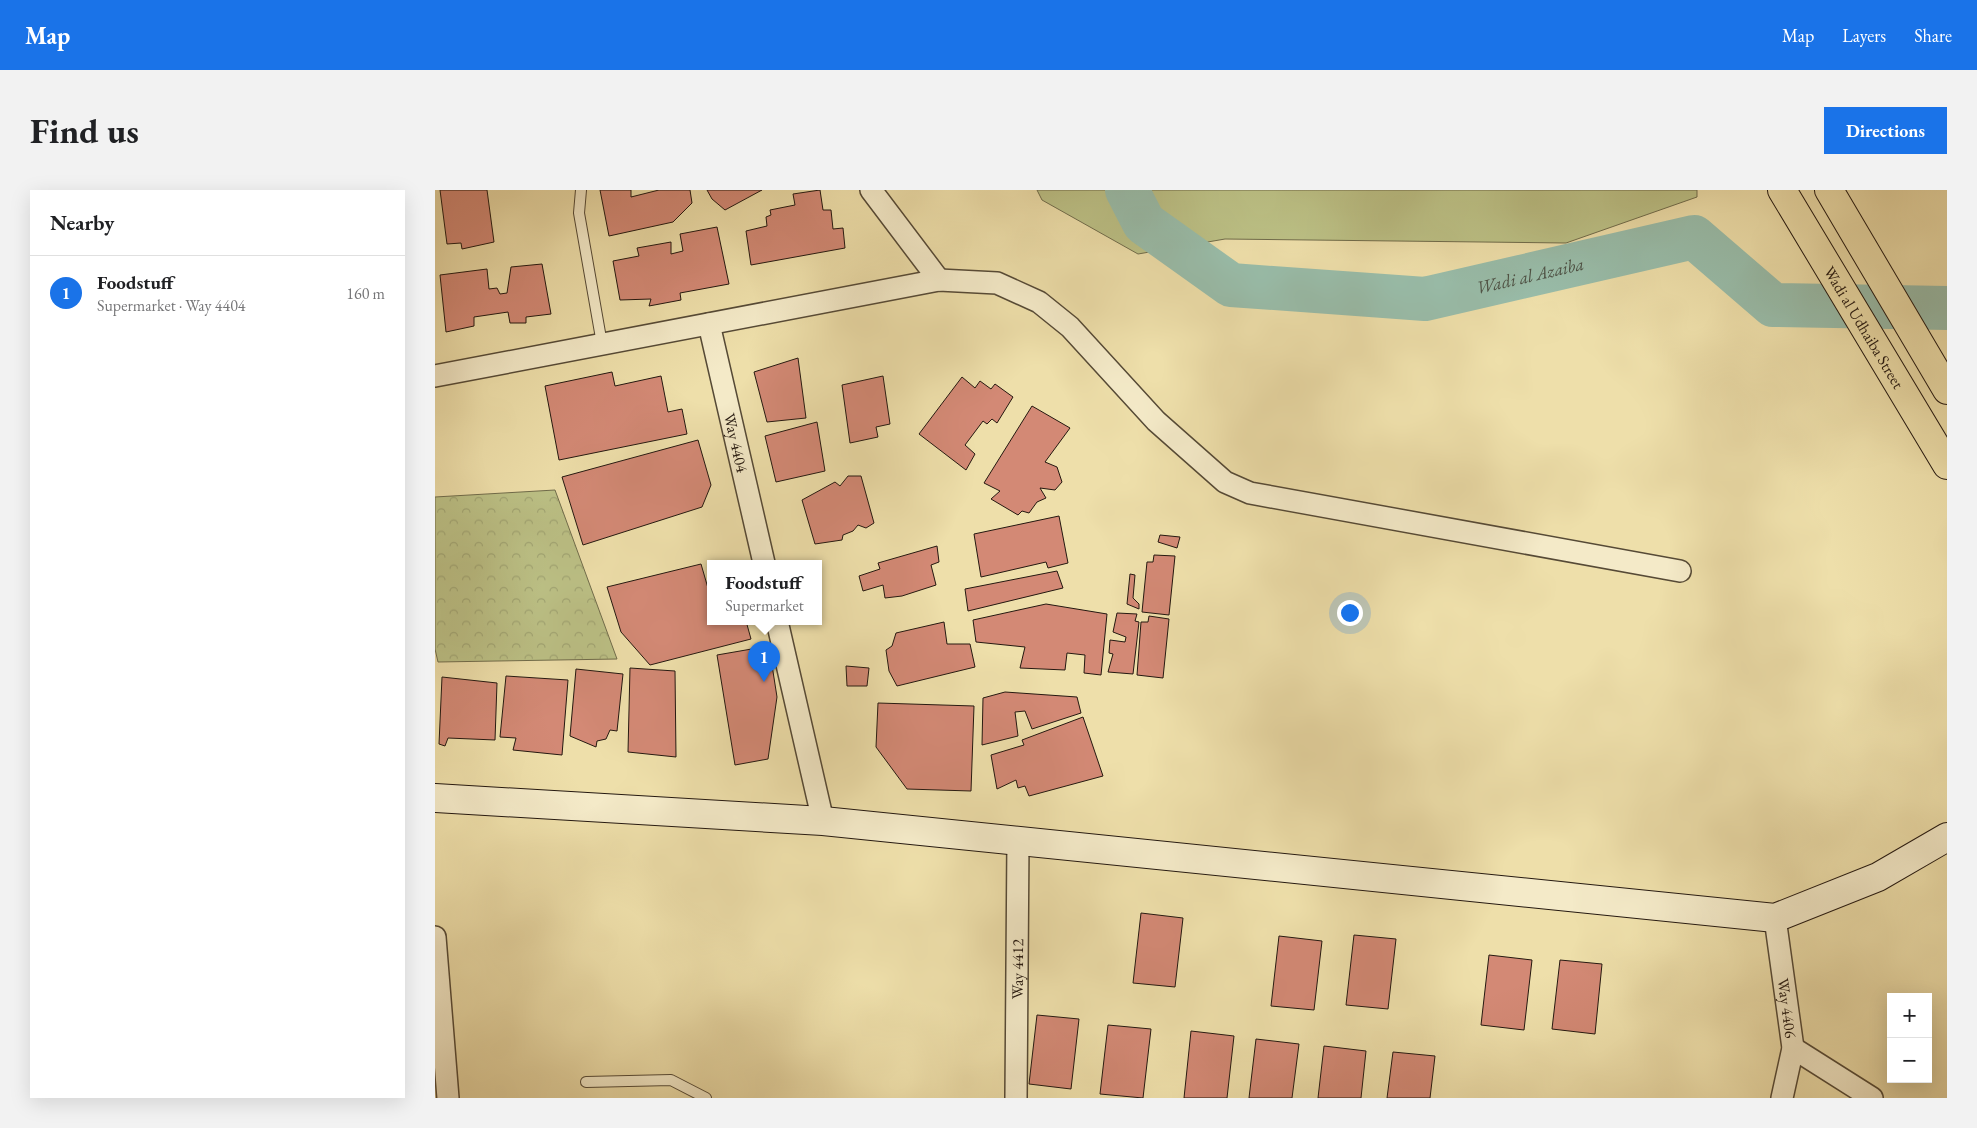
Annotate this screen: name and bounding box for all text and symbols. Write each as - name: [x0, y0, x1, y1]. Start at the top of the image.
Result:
- text: Map: [25, 20, 70, 51]
- text: Map: [1782, 24, 1814, 47]
- text: Layers: [1842, 24, 1886, 47]
- text: Share: [1914, 24, 1952, 47]
- button: Directions: [1824, 107, 1947, 154]
- text: Find us: [30, 108, 139, 153]
- text: Nearby: [50, 209, 114, 236]
- water label: Wadi al Azaiba: [1474, 251, 1586, 298]
- street label: Wadi al Udhaiba Street: [1819, 262, 1909, 392]
- text: Foodstuff: [97, 270, 173, 295]
- text: 1: [62, 283, 70, 304]
- text: 160 m: [346, 283, 385, 304]
- text: Supermarket · Way 4404: [97, 295, 246, 316]
- street label: Way 4404: [719, 411, 753, 475]
- popup: [707, 560, 822, 625]
- text: Foodstuff: [725, 570, 802, 595]
- text: Supermarket: [725, 595, 804, 616]
- your location: [1337, 600, 1363, 626]
- pin: 1: [748, 641, 780, 682]
- street label: Way 4412: [1006, 938, 1028, 999]
- street label: Way 4406: [1773, 977, 1802, 1040]
- map controls: [1887, 993, 1932, 1083]
- button: +: [1887, 993, 1932, 1038]
- button: −: [1887, 1038, 1932, 1083]

